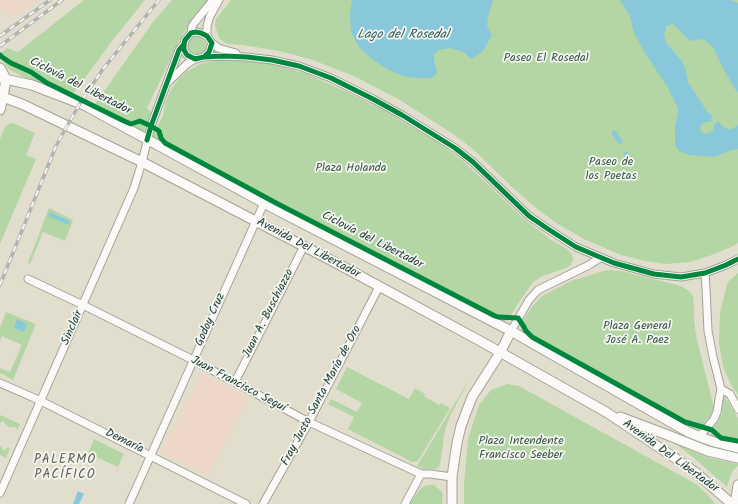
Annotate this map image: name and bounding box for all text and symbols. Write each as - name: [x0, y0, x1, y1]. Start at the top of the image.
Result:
- water label: Lago del Rosedal: [357, 28, 449, 44]
- park label: Paseo El Rosedal: [503, 52, 589, 66]
- street label: Ciclovía del Libertador: [27, 55, 133, 119]
- park label: Paseo de los Poetas: [585, 156, 637, 184]
- park label: Plaza Holanda: [316, 162, 386, 176]
- street label: Ciclovía del Libertador: [319, 209, 425, 273]
- street label: Avenida Del Libertador: [254, 216, 362, 282]
- street label: Juan A. Buschiazzo: [240, 267, 298, 361]
- street label: Godoy Cruz: [193, 291, 229, 349]
- street label: Sinclair: [59, 308, 87, 348]
- park label: Plaza General José A. Paez: [603, 320, 671, 348]
- street label: Fray Justo Santa María de Oro: [279, 324, 365, 468]
- street label: Juan Francisco Seguí: [188, 354, 288, 416]
- street label: Avenida Del Libertador: [619, 417, 721, 497]
- street label: Demaría: [103, 427, 145, 457]
- park label: Plaza Intendente Francisco Seeber: [478, 435, 564, 463]
- district label: PALERMO PACÍFICO: [34, 453, 96, 484]

